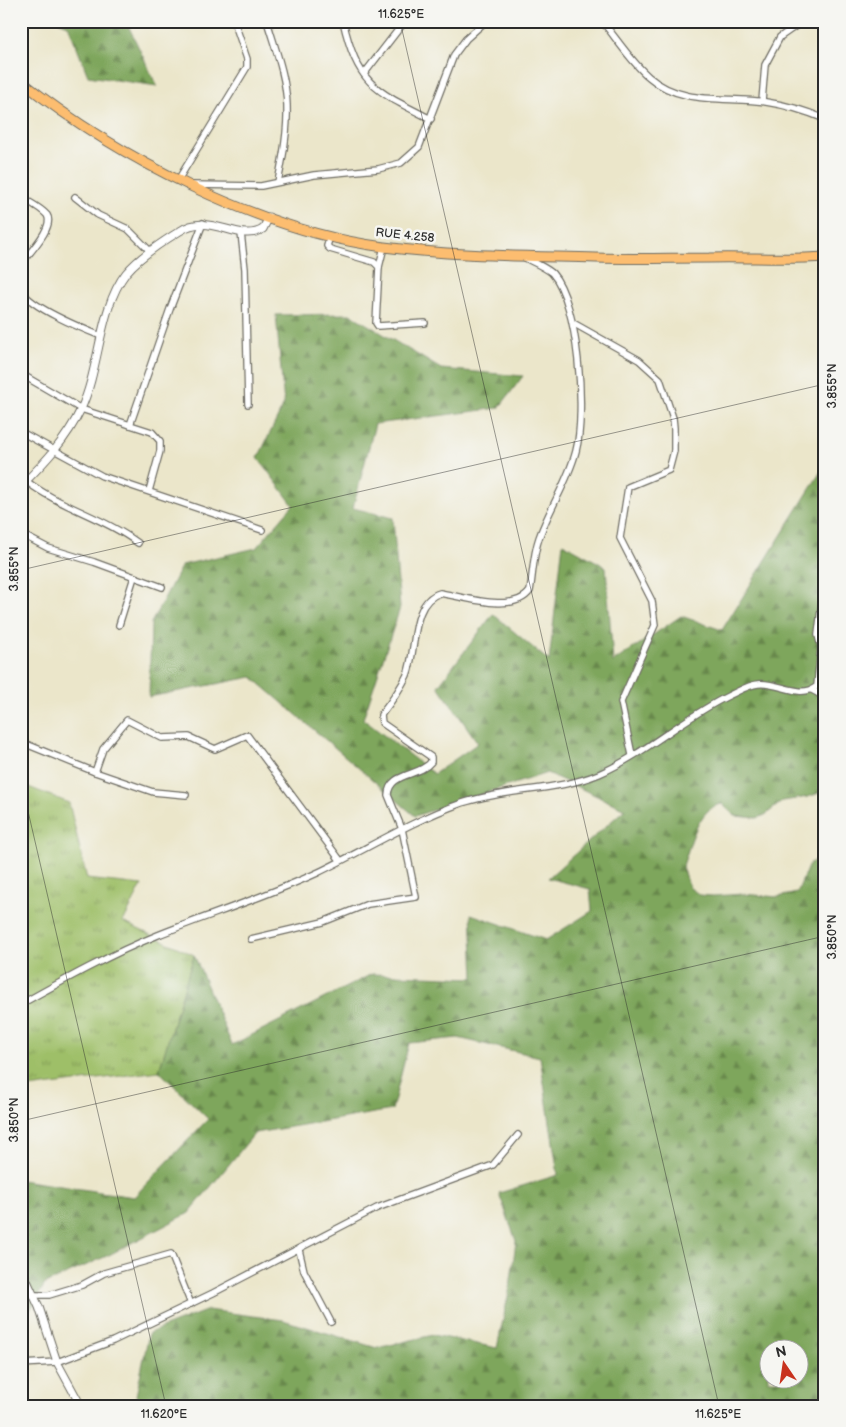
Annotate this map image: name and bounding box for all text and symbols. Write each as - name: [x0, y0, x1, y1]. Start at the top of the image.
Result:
- text: 11.625°E: [378, 7, 424, 22]
- street label: RUE 4.258: [375, 225, 435, 246]
- text: 3.855°N: [825, 364, 840, 408]
- text: 3.855°N: [7, 547, 22, 591]
- text: 3.850°N: [825, 914, 840, 960]
- text: 3.850°N: [7, 1097, 22, 1143]
- north arrow: [758, 1340, 808, 1390]
- text: N: [774, 1342, 788, 1361]
- text: 11.620°E: [141, 1407, 187, 1422]
- text: 11.625°E: [695, 1407, 741, 1422]

